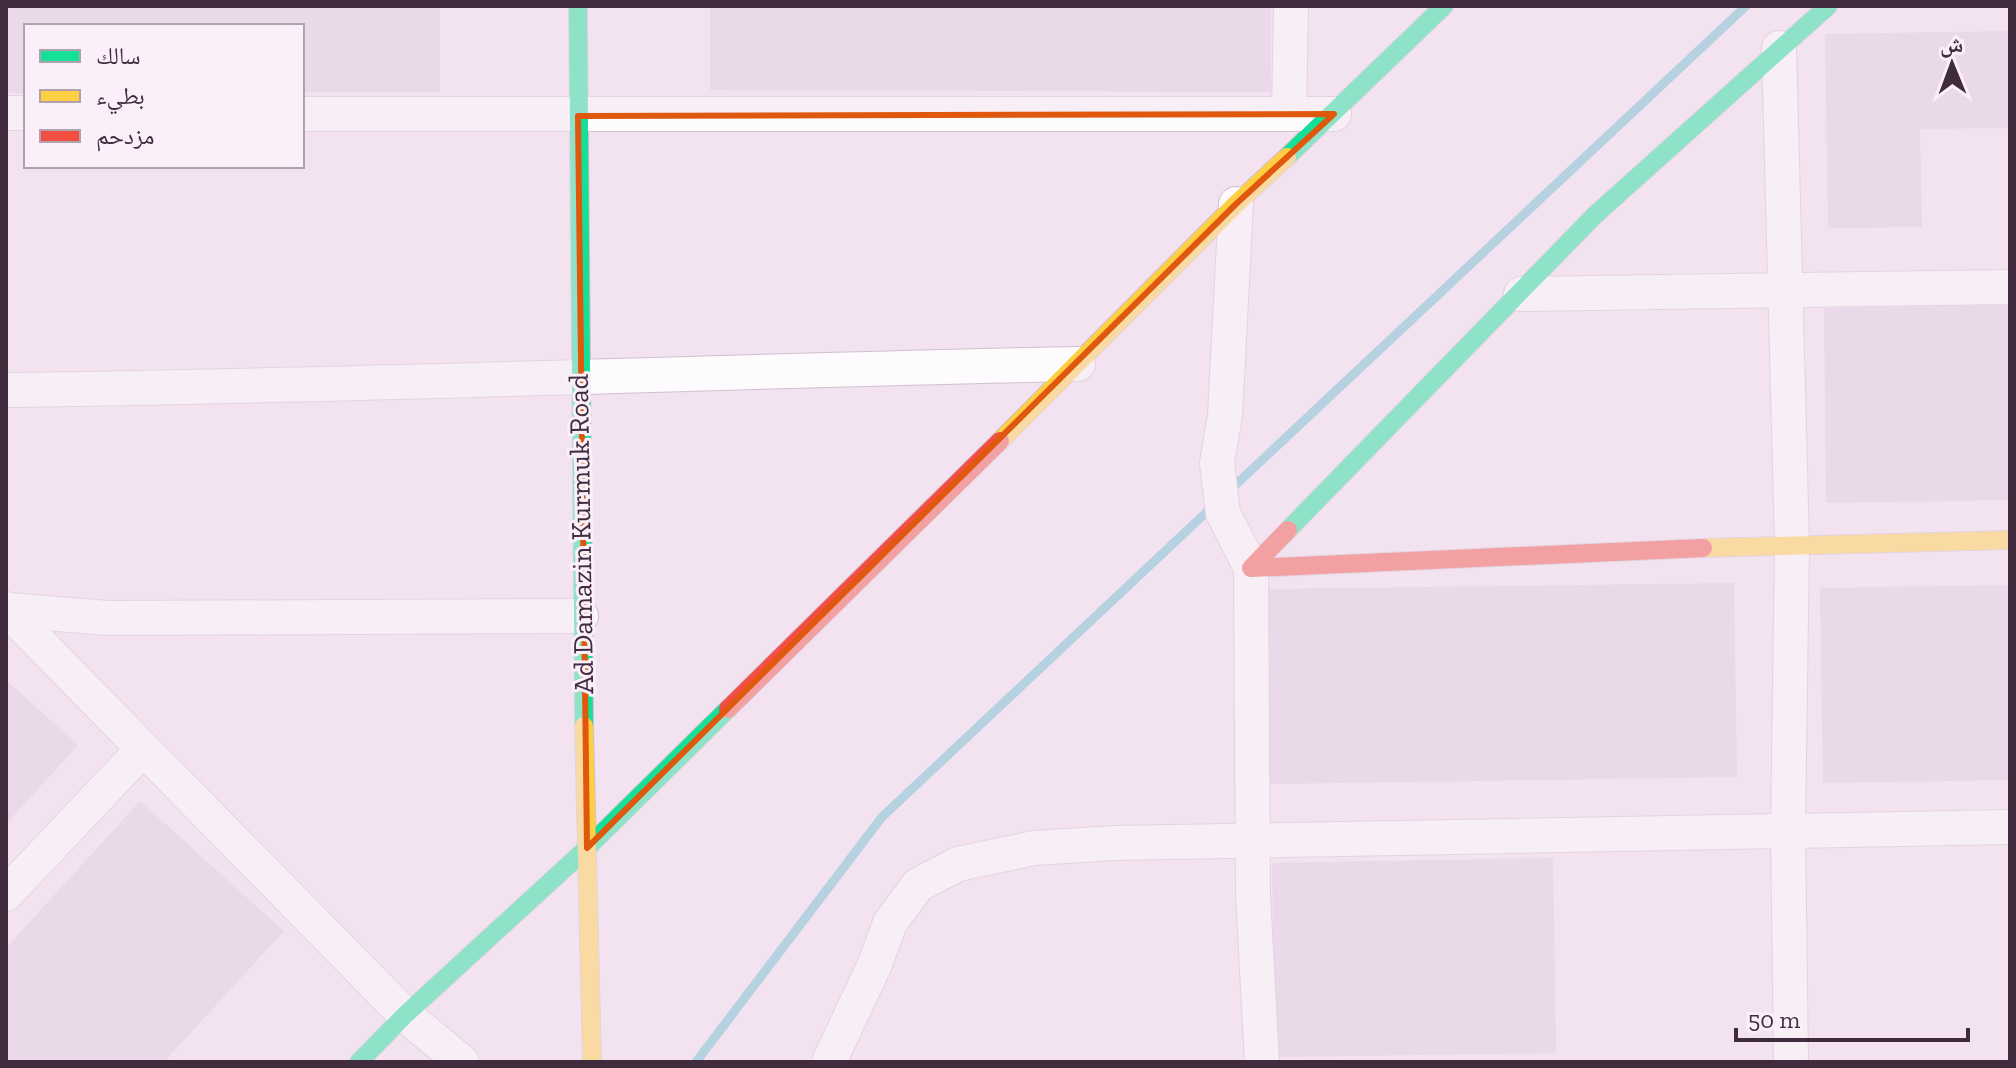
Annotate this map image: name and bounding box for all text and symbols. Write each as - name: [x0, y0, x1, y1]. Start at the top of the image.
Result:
- legend: [24, 24, 304, 168]
- north arrow: [1912, 24, 1992, 104]
- text: ش: [1940, 31, 1964, 58]
- text: سالك: [96, 41, 141, 70]
- text: بطيء: [96, 81, 145, 115]
- text: مزدحم: [96, 121, 155, 152]
- street label: Ad Damazin Kurmuk Road: [562, 374, 600, 694]
- scale bar: [1736, 992, 1968, 1042]
- text: 50 m: [1748, 1005, 1801, 1034]

